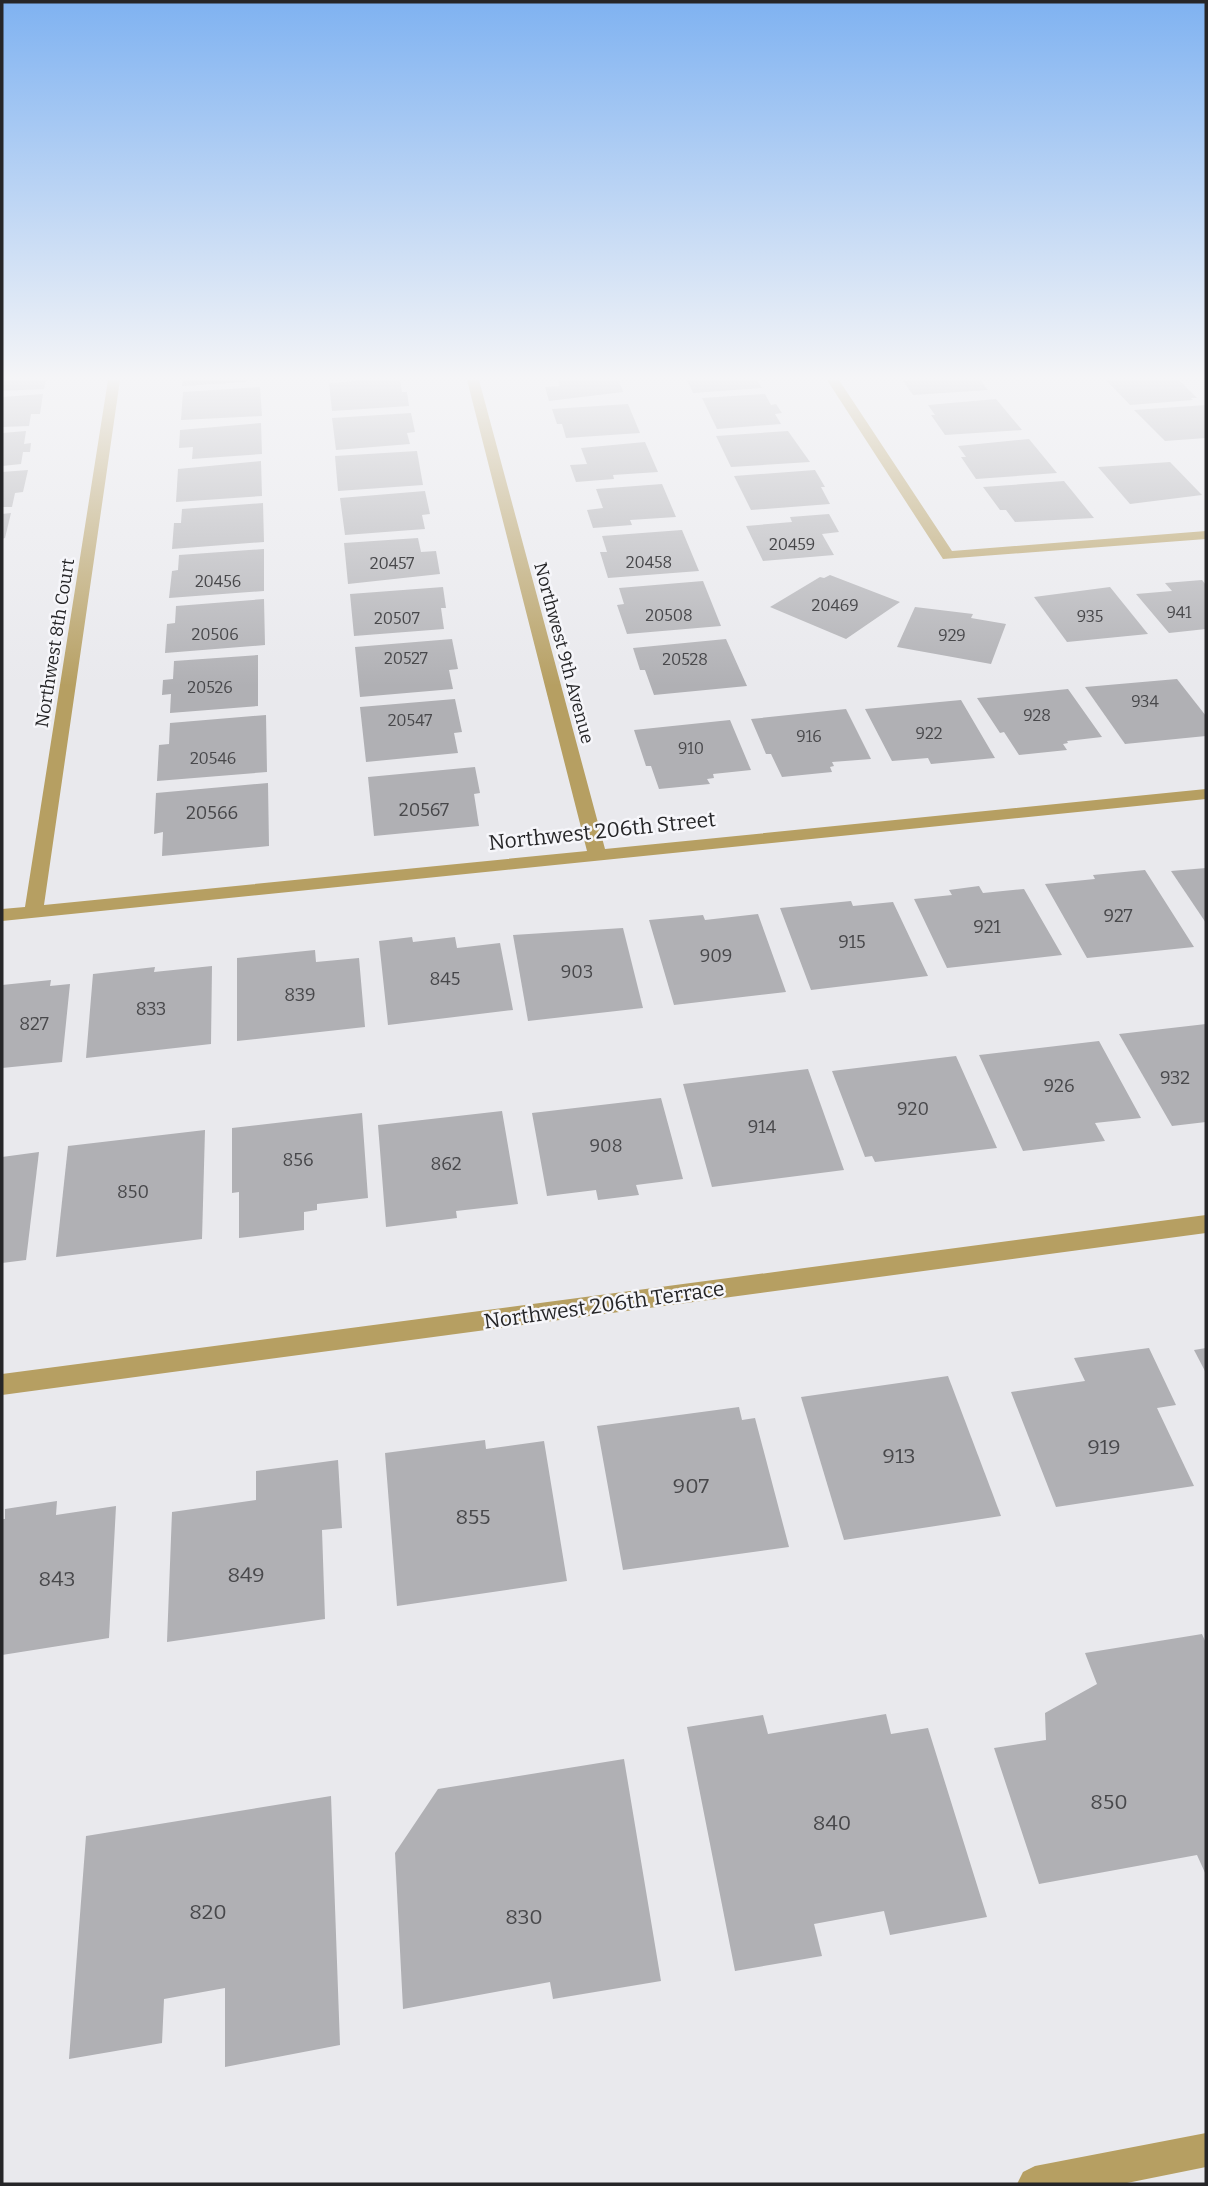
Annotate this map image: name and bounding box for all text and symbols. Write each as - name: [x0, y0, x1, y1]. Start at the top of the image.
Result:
- house number: 20459: [769, 535, 815, 554]
- house number: 20458: [626, 553, 672, 572]
- house number: 20457: [370, 554, 414, 573]
- street label: Northwest 8th Court: [31, 556, 79, 729]
- street label: Northwest 9th Avenue: [529, 560, 599, 746]
- house number: 20456: [195, 572, 241, 591]
- house number: 20469: [811, 596, 859, 615]
- house number: 941: [1166, 603, 1192, 622]
- house number: 20508: [645, 606, 693, 625]
- house number: 935: [1077, 607, 1103, 626]
- house number: 20507: [374, 609, 420, 628]
- house number: 20506: [191, 625, 239, 644]
- house number: 929: [938, 626, 966, 645]
- house number: 20527: [384, 649, 428, 668]
- house number: 20528: [662, 650, 708, 669]
- house number: 20526: [187, 678, 233, 697]
- house number: 934: [1131, 692, 1159, 711]
- house number: 928: [1023, 706, 1051, 725]
- house number: 20547: [388, 711, 432, 730]
- house number: 922: [916, 724, 942, 743]
- house number: 916: [796, 727, 822, 746]
- house number: 910: [678, 739, 704, 758]
- house number: 20546: [190, 749, 236, 768]
- house number: 20567: [399, 799, 449, 821]
- house number: 20566: [186, 802, 238, 824]
- street label: Northwest 206th Street: [487, 806, 717, 856]
- house number: 927: [1103, 905, 1133, 927]
- house number: 921: [973, 916, 1002, 938]
- house number: 915: [838, 931, 866, 953]
- house number: 909: [700, 945, 732, 967]
- house number: 903: [561, 961, 593, 983]
- house number: 845: [430, 968, 460, 990]
- house number: 839: [284, 984, 316, 1006]
- house number: 833: [136, 998, 166, 1020]
- house number: 827: [19, 1013, 49, 1035]
- house number: 932: [1160, 1067, 1190, 1089]
- house number: 926: [1044, 1075, 1074, 1097]
- house number: 920: [897, 1098, 929, 1120]
- house number: 914: [748, 1116, 777, 1138]
- house number: 908: [590, 1135, 622, 1157]
- house number: 856: [283, 1149, 314, 1171]
- house number: 862: [431, 1153, 462, 1175]
- house number: 850: [117, 1181, 149, 1203]
- street label: Northwest 206th Terrace: [482, 1275, 726, 1335]
- house number: 919: [1087, 1434, 1121, 1460]
- house number: 913: [883, 1443, 915, 1469]
- house number: 907: [673, 1473, 710, 1499]
- house number: 855: [455, 1504, 491, 1530]
- house number: 849: [227, 1562, 265, 1588]
- house number: 843: [39, 1566, 75, 1592]
- house number: 850: [1090, 1789, 1128, 1815]
- house number: 840: [813, 1810, 851, 1836]
- house number: 820: [189, 1899, 227, 1925]
- house number: 830: [505, 1904, 543, 1930]

